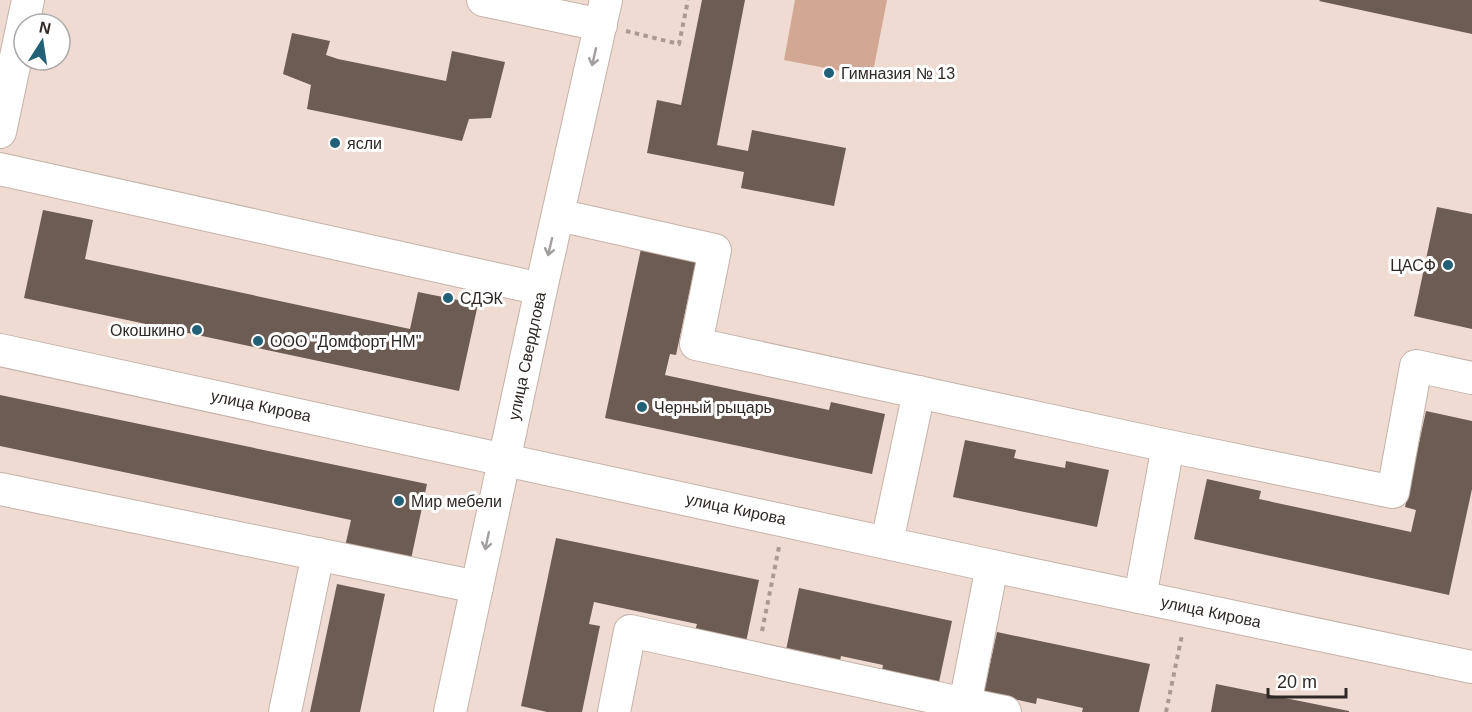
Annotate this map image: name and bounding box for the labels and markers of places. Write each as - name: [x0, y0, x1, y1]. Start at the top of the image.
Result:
- place label: Гимназия № 13: [841, 65, 955, 82]
- marker: Гимназия № 13: [822, 66, 836, 80]
- place label: ясли: [347, 135, 382, 152]
- marker: ясли: [328, 136, 342, 150]
- place label: ЦАСФ: [1390, 257, 1436, 274]
- marker: ЦАСФ: [1441, 258, 1455, 272]
- place label: СДЭК: [460, 290, 504, 307]
- marker: СДЭК: [441, 291, 455, 305]
- place label: Окошкино: [110, 322, 185, 339]
- marker: Окошкино: [190, 323, 204, 337]
- place label: ООО "Домфорт НМ": [270, 333, 421, 350]
- marker: ООО "Домфорт НМ": [251, 334, 265, 348]
- place label: Черный рыцарь: [654, 399, 772, 416]
- marker: Черный рыцарь: [635, 400, 649, 414]
- place label: Мир мебели: [411, 493, 502, 510]
- marker: Мир мебели: [392, 494, 406, 508]

